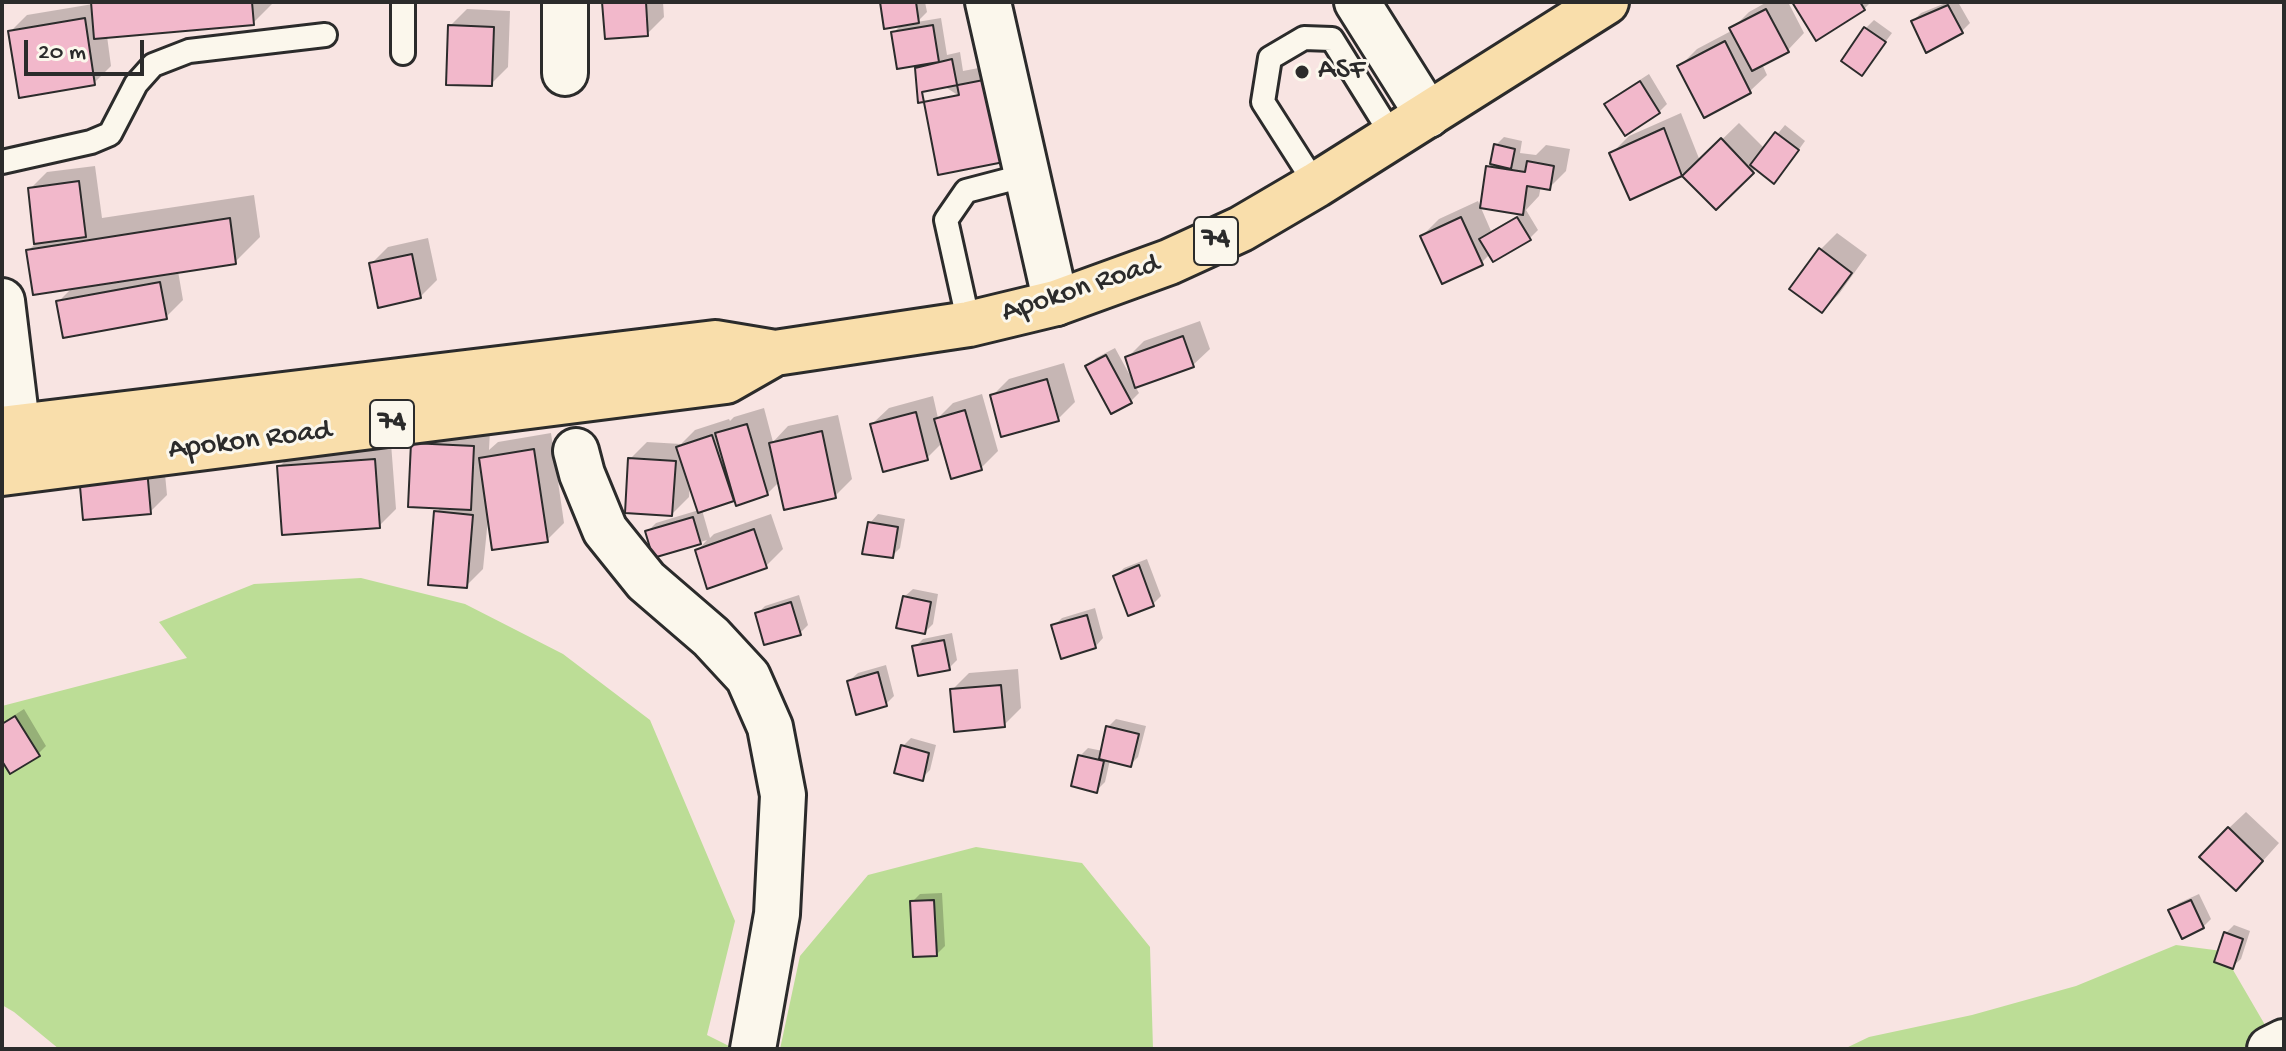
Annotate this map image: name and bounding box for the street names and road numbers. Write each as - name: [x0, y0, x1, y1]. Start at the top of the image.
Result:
- road number: 74: [1194, 217, 1238, 265]
- street label: Apokon Road: [998, 248, 1164, 332]
- road number: 74: [370, 400, 414, 448]
- street label: Apokon Road: [166, 414, 334, 470]

